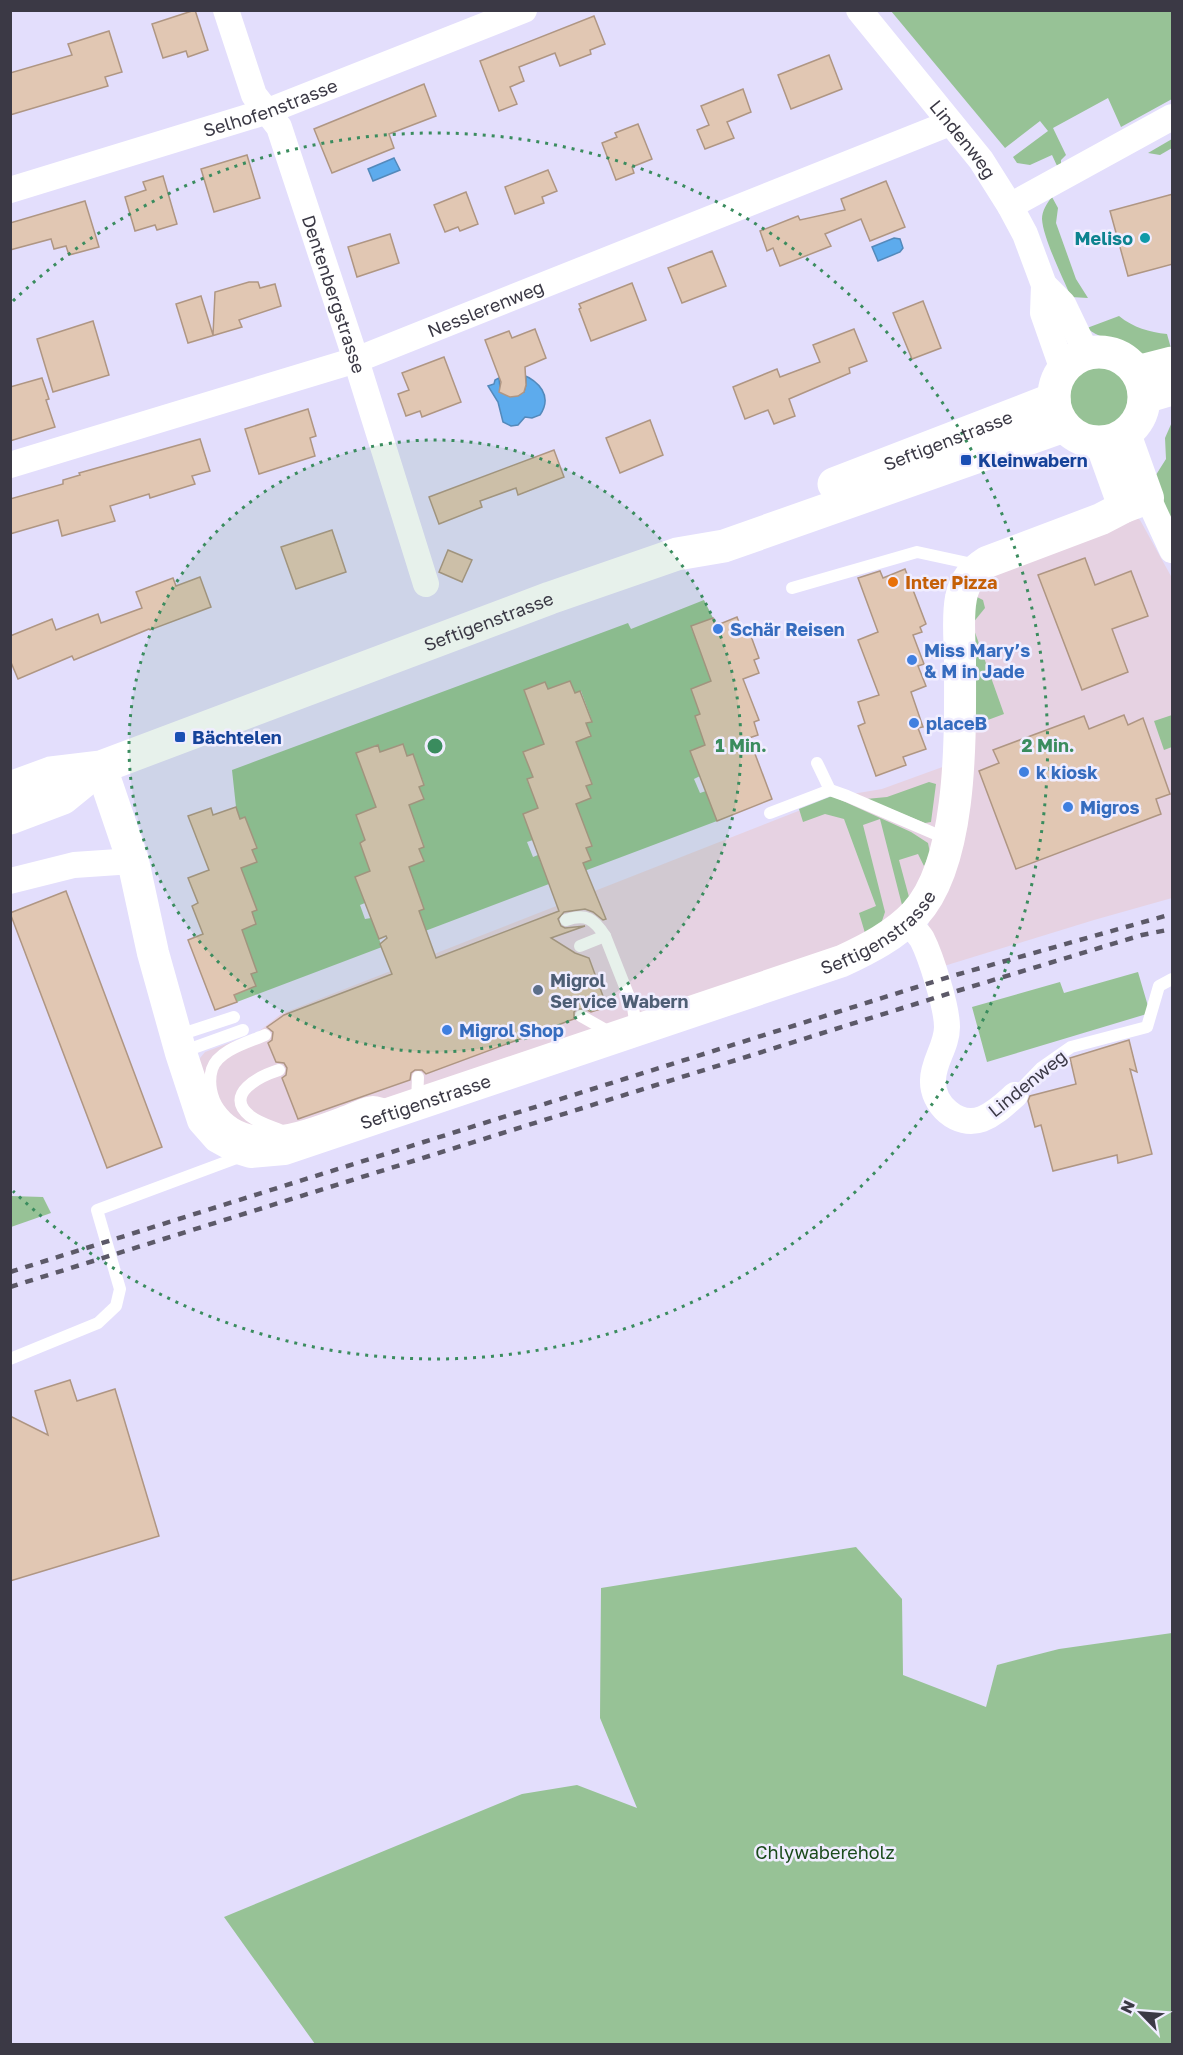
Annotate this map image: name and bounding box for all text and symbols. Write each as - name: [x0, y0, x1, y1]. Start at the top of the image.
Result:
- street label: Selhofenstrasse: [201, 74, 340, 141]
- street label: Lindenweg: [925, 95, 1001, 183]
- street label: Dentenbergstrasse: [298, 212, 370, 376]
- place label: Meliso: [1075, 227, 1133, 249]
- marker: Meliso: [1138, 231, 1152, 245]
- street label: Nesslerenweg: [424, 275, 547, 341]
- street label: Seftigenstrasse: [880, 405, 1015, 475]
- place label: Kleinwabern: [978, 449, 1088, 471]
- marker: Kleinwabern: [959, 453, 973, 467]
- place label: Inter Pizza: [905, 571, 997, 593]
- marker: Inter Pizza: [886, 575, 900, 589]
- street label: Seftigenstrasse: [421, 587, 556, 656]
- place label: Schär Reisen: [730, 618, 845, 640]
- marker: Schär Reisen: [711, 622, 725, 636]
- place label: Miss Mary’s & M in Jade: [924, 639, 1030, 682]
- marker: Miss Mary’s & M in Jade: [905, 653, 919, 667]
- place label: placeB: [926, 712, 988, 734]
- marker: placeB: [907, 716, 921, 730]
- place label: Bächtelen: [192, 726, 282, 748]
- marker: Bächtelen: [173, 730, 187, 744]
- text: 1 Min.: [715, 734, 767, 756]
- text: 2 Min.: [1021, 734, 1075, 756]
- centre of rings: [425, 736, 445, 756]
- place label: k kiosk: [1036, 761, 1098, 783]
- marker: k kiosk: [1017, 765, 1031, 779]
- place label: Migros: [1080, 796, 1140, 818]
- marker: Migros: [1061, 800, 1075, 814]
- street label: Seftigenstrasse: [818, 886, 940, 978]
- place label: Migrol Service Wabern: [550, 969, 689, 1012]
- marker: Migrol Service Wabern: [531, 983, 545, 997]
- place label: Migrol Shop: [459, 1019, 564, 1041]
- marker: Migrol Shop: [440, 1023, 454, 1037]
- street label: Lindenweg: [983, 1045, 1071, 1121]
- street label: Seftigenstrasse: [357, 1069, 493, 1134]
- park label: Chlywabereholz: [755, 1841, 895, 1863]
- north arrow: [1111, 1983, 1171, 2043]
- text: N: [1116, 1997, 1139, 2016]

